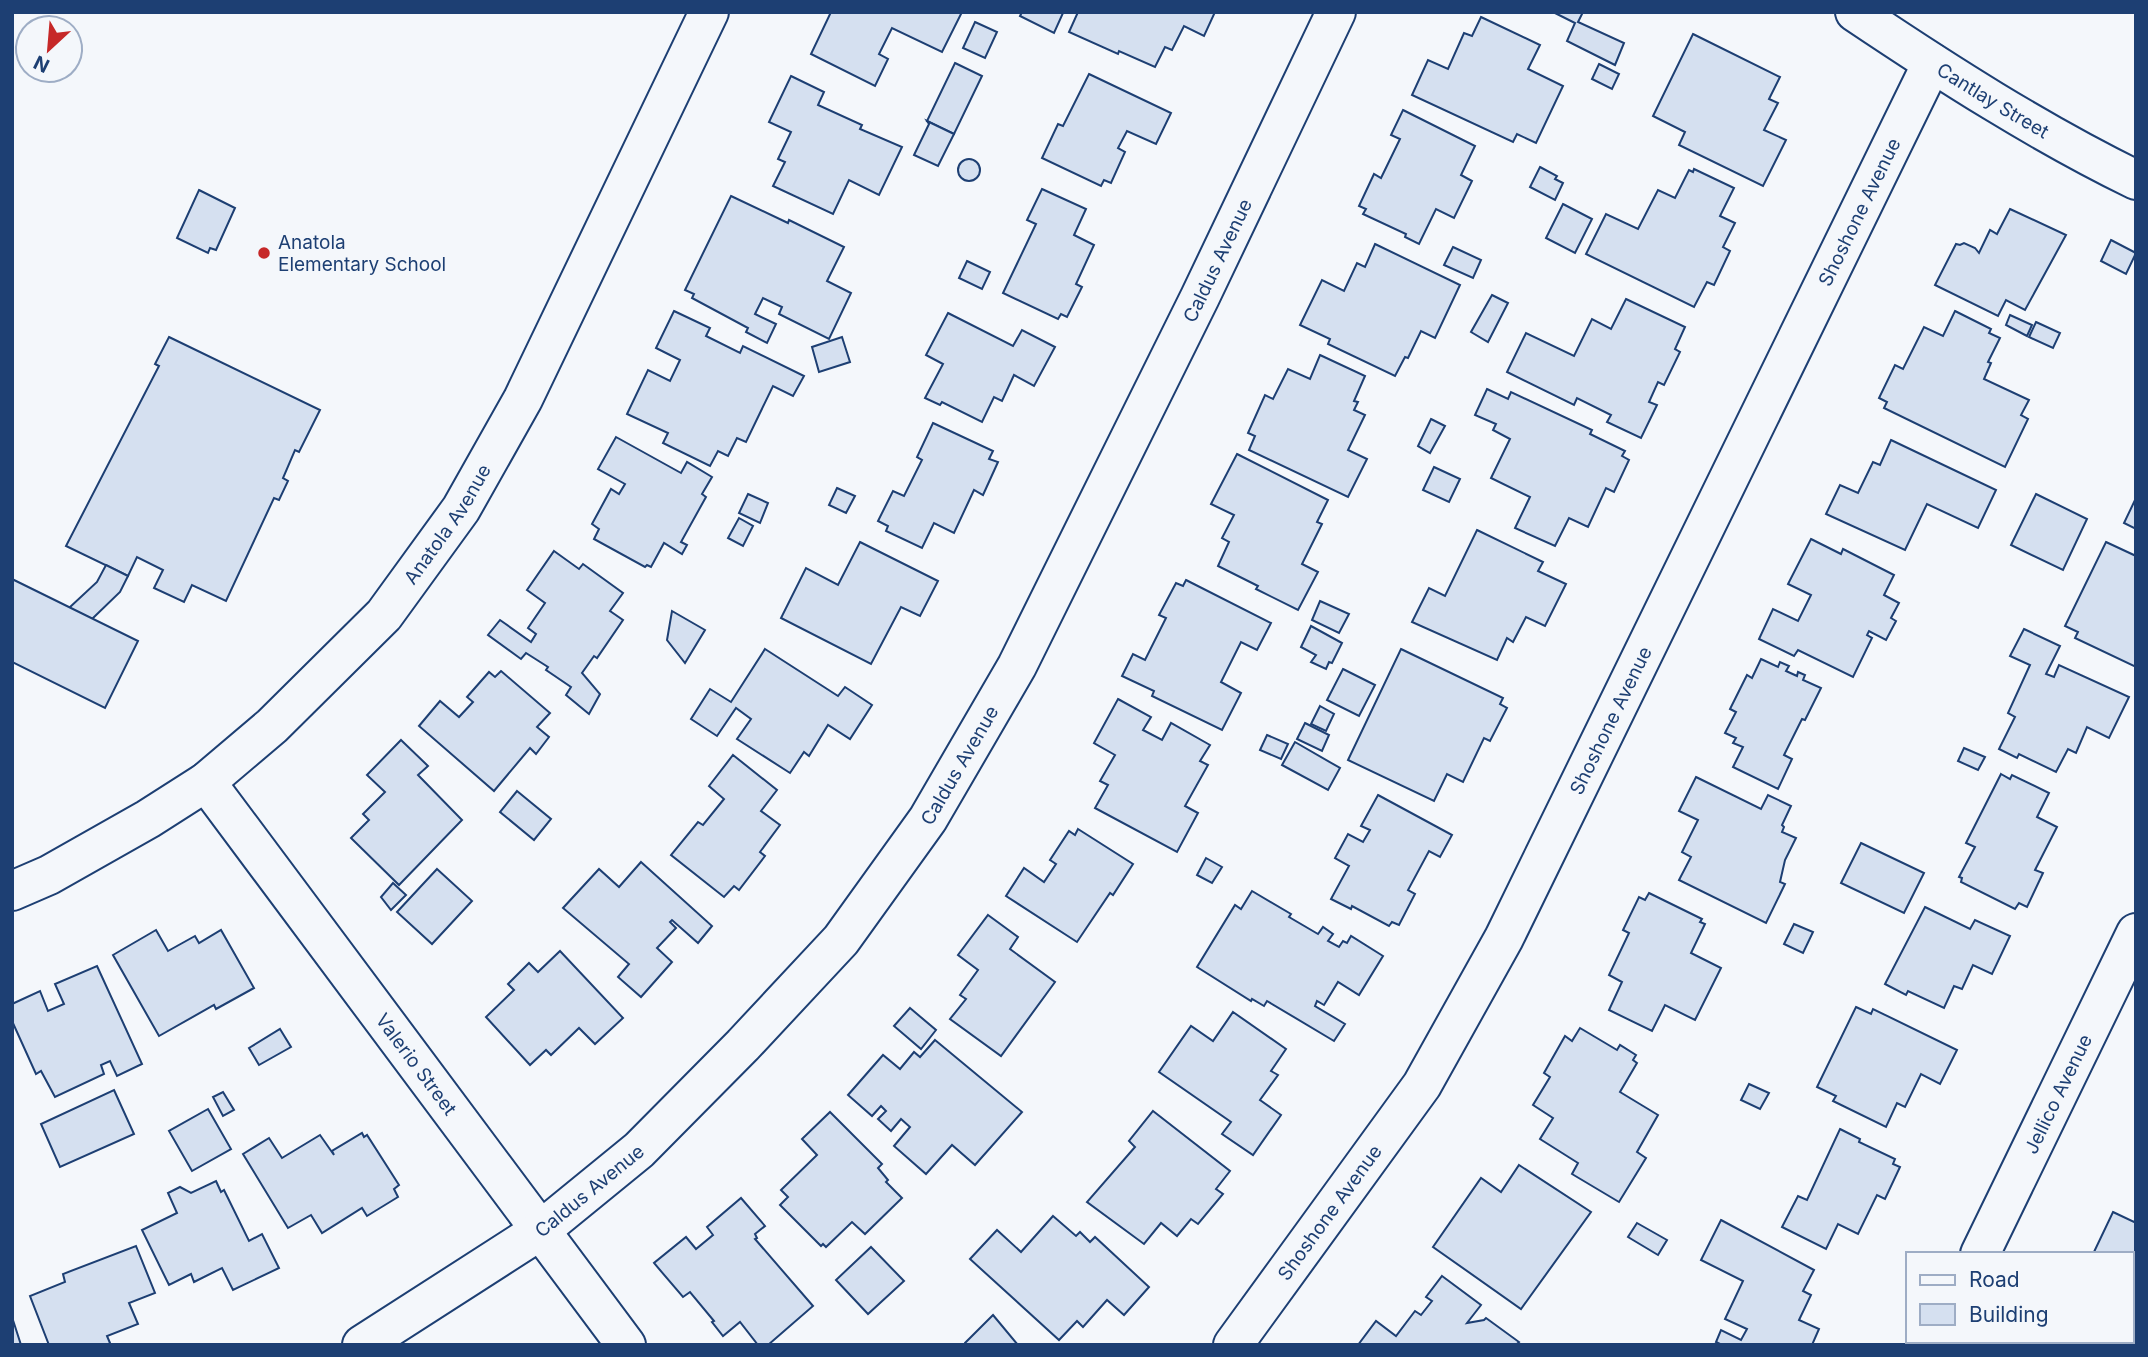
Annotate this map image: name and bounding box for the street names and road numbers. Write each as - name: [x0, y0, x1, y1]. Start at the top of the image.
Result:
- street label: Cantlay Street: [1933, 58, 2053, 143]
- street label: Shoshone Avenue: [1814, 134, 1906, 290]
- street label: Caldus Avenue: [1178, 195, 1257, 326]
- street label: Anatola Avenue: [399, 460, 496, 589]
- street label: Shoshone Avenue: [1565, 643, 1657, 798]
- street label: Caldus Avenue: [916, 702, 1003, 829]
- street label: Valerio Street: [371, 1009, 461, 1120]
- street label: Jellico Avenue: [2019, 1031, 2097, 1158]
- street label: Caldus Avenue: [530, 1140, 649, 1242]
- street label: Shoshone Avenue: [1273, 1140, 1387, 1285]

